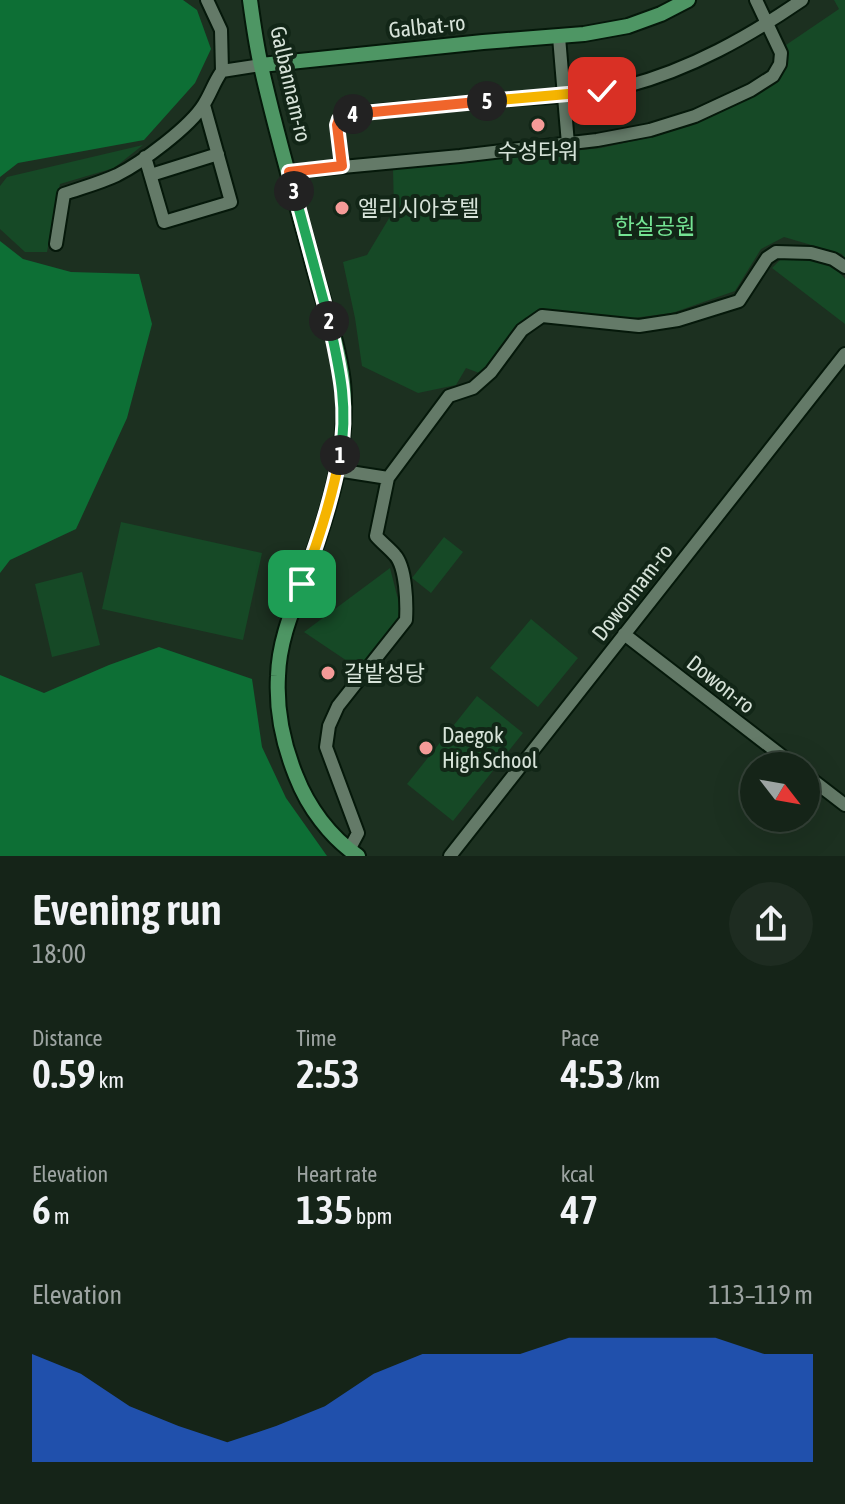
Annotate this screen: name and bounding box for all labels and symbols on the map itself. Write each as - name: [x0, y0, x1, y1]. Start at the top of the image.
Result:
- street label: Galbat-ro: [387, 9, 467, 43]
- street label: Galbannam-ro: [265, 24, 317, 144]
- pin: [568, 57, 636, 125]
- pin: 5: [467, 81, 507, 121]
- pin: 4: [333, 94, 373, 134]
- marker: 수성타워: [529, 116, 547, 134]
- place label: 수성타워: [498, 138, 578, 164]
- pin: 3: [274, 171, 314, 211]
- place label: 엘리시아호텔: [358, 195, 479, 221]
- marker: 엘리시아호텔: [333, 199, 351, 217]
- park label: 한실공원: [615, 213, 695, 239]
- pin: 2: [309, 301, 349, 341]
- pin: 1: [320, 435, 360, 475]
- street label: Dowonnam-ro: [586, 539, 678, 645]
- pin: [268, 550, 336, 618]
- street label: Dowon-ro: [682, 650, 760, 718]
- place label: 갈밭성당: [344, 660, 425, 686]
- marker: 갈밭성당: [319, 664, 337, 682]
- place label: Daegok High School: [442, 722, 538, 773]
- marker: Daegok High School: [417, 739, 435, 757]
- north arrow: [740, 752, 820, 832]

